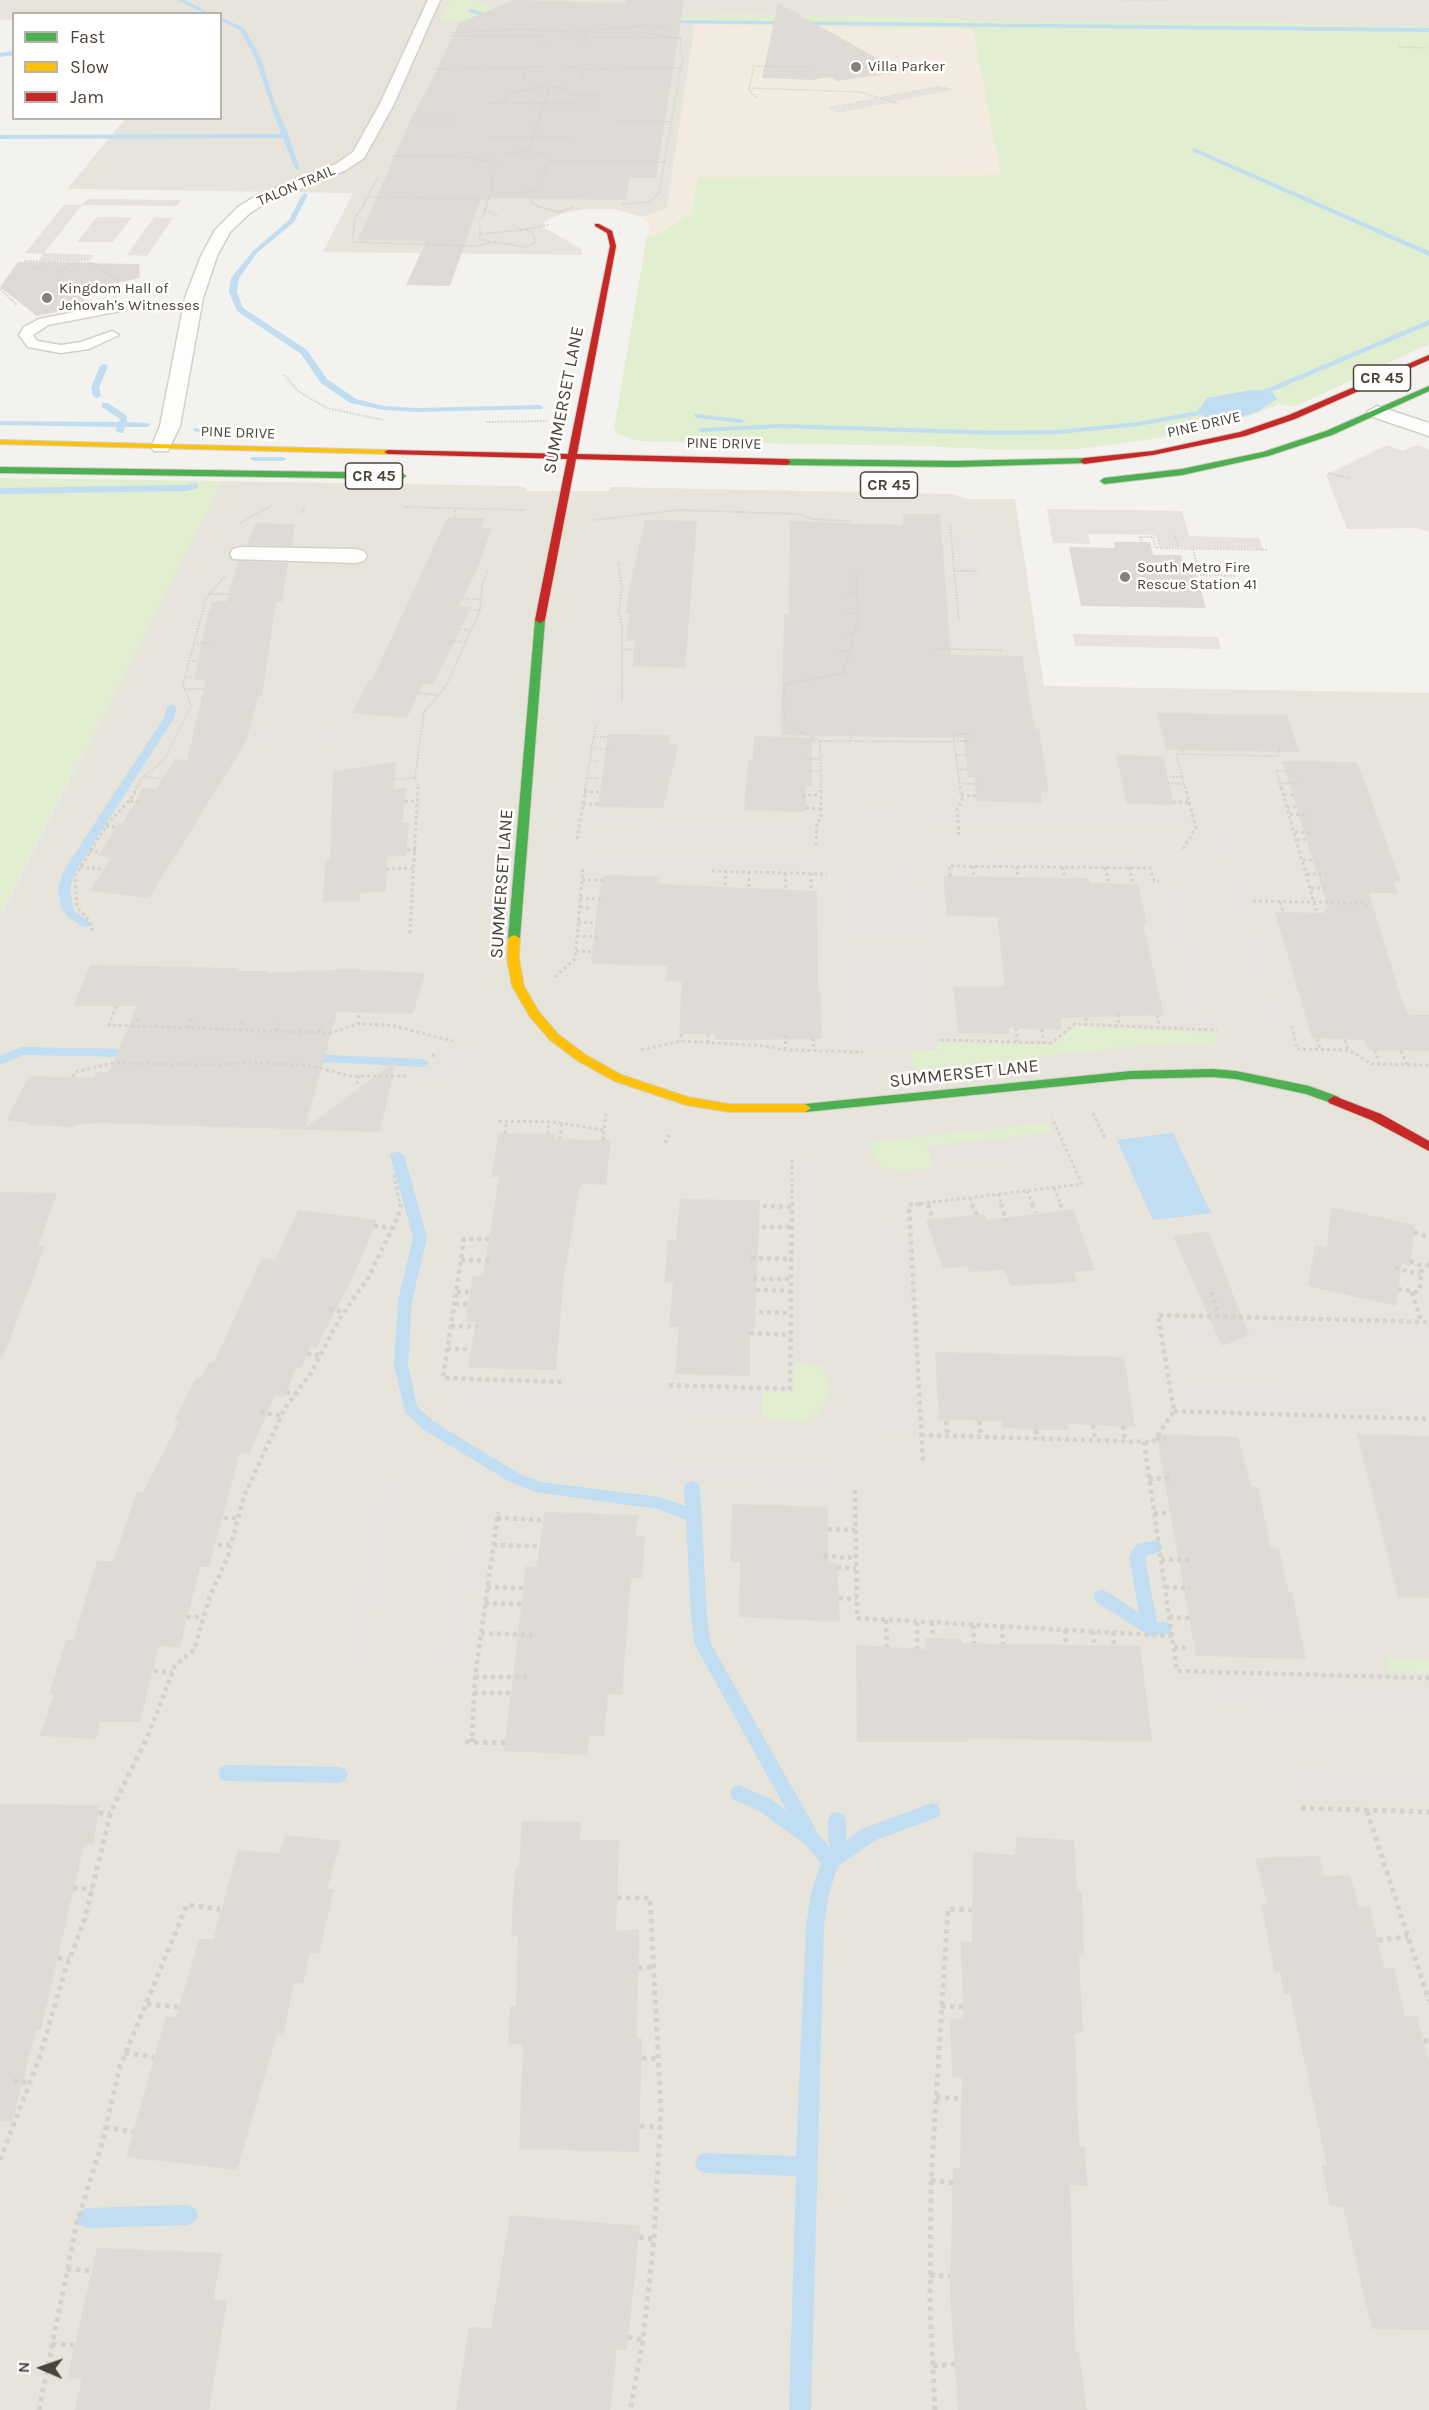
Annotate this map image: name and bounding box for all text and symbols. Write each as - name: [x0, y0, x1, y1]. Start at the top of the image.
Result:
- legend: [12, 12, 222, 120]
- text: Fast: [70, 26, 105, 48]
- text: Slow: [70, 56, 109, 78]
- place label: Villa Parker: [868, 58, 945, 76]
- marker: Villa Parker: [849, 60, 863, 74]
- text: Jam: [70, 86, 104, 108]
- street label: TALON TRAIL: [254, 162, 338, 210]
- place label: Kingdom Hall of Jehovah's Witnesses: [59, 280, 200, 315]
- marker: Kingdom Hall of Jehovah's Witnesses: [40, 291, 54, 305]
- street label: SUMMERSET LANE: [539, 324, 589, 476]
- road number: CR 45: [1354, 365, 1410, 391]
- street label: PINE DRIVE: [1165, 408, 1243, 442]
- street label: PINE DRIVE: [200, 423, 276, 443]
- street label: PINE DRIVE: [686, 434, 762, 454]
- road number: CR 45: [346, 463, 403, 489]
- road number: CR 45: [860, 472, 918, 498]
- place label: South Metro Fire Rescue Station 41: [1137, 559, 1257, 594]
- marker: South Metro Fire Rescue Station 41: [1118, 570, 1132, 584]
- street label: SUMMERSET LANE: [486, 809, 518, 959]
- street label: SUMMERSET LANE: [888, 1055, 1040, 1093]
- north arrow: [12, 2338, 72, 2398]
- text: N: [14, 2361, 33, 2373]

